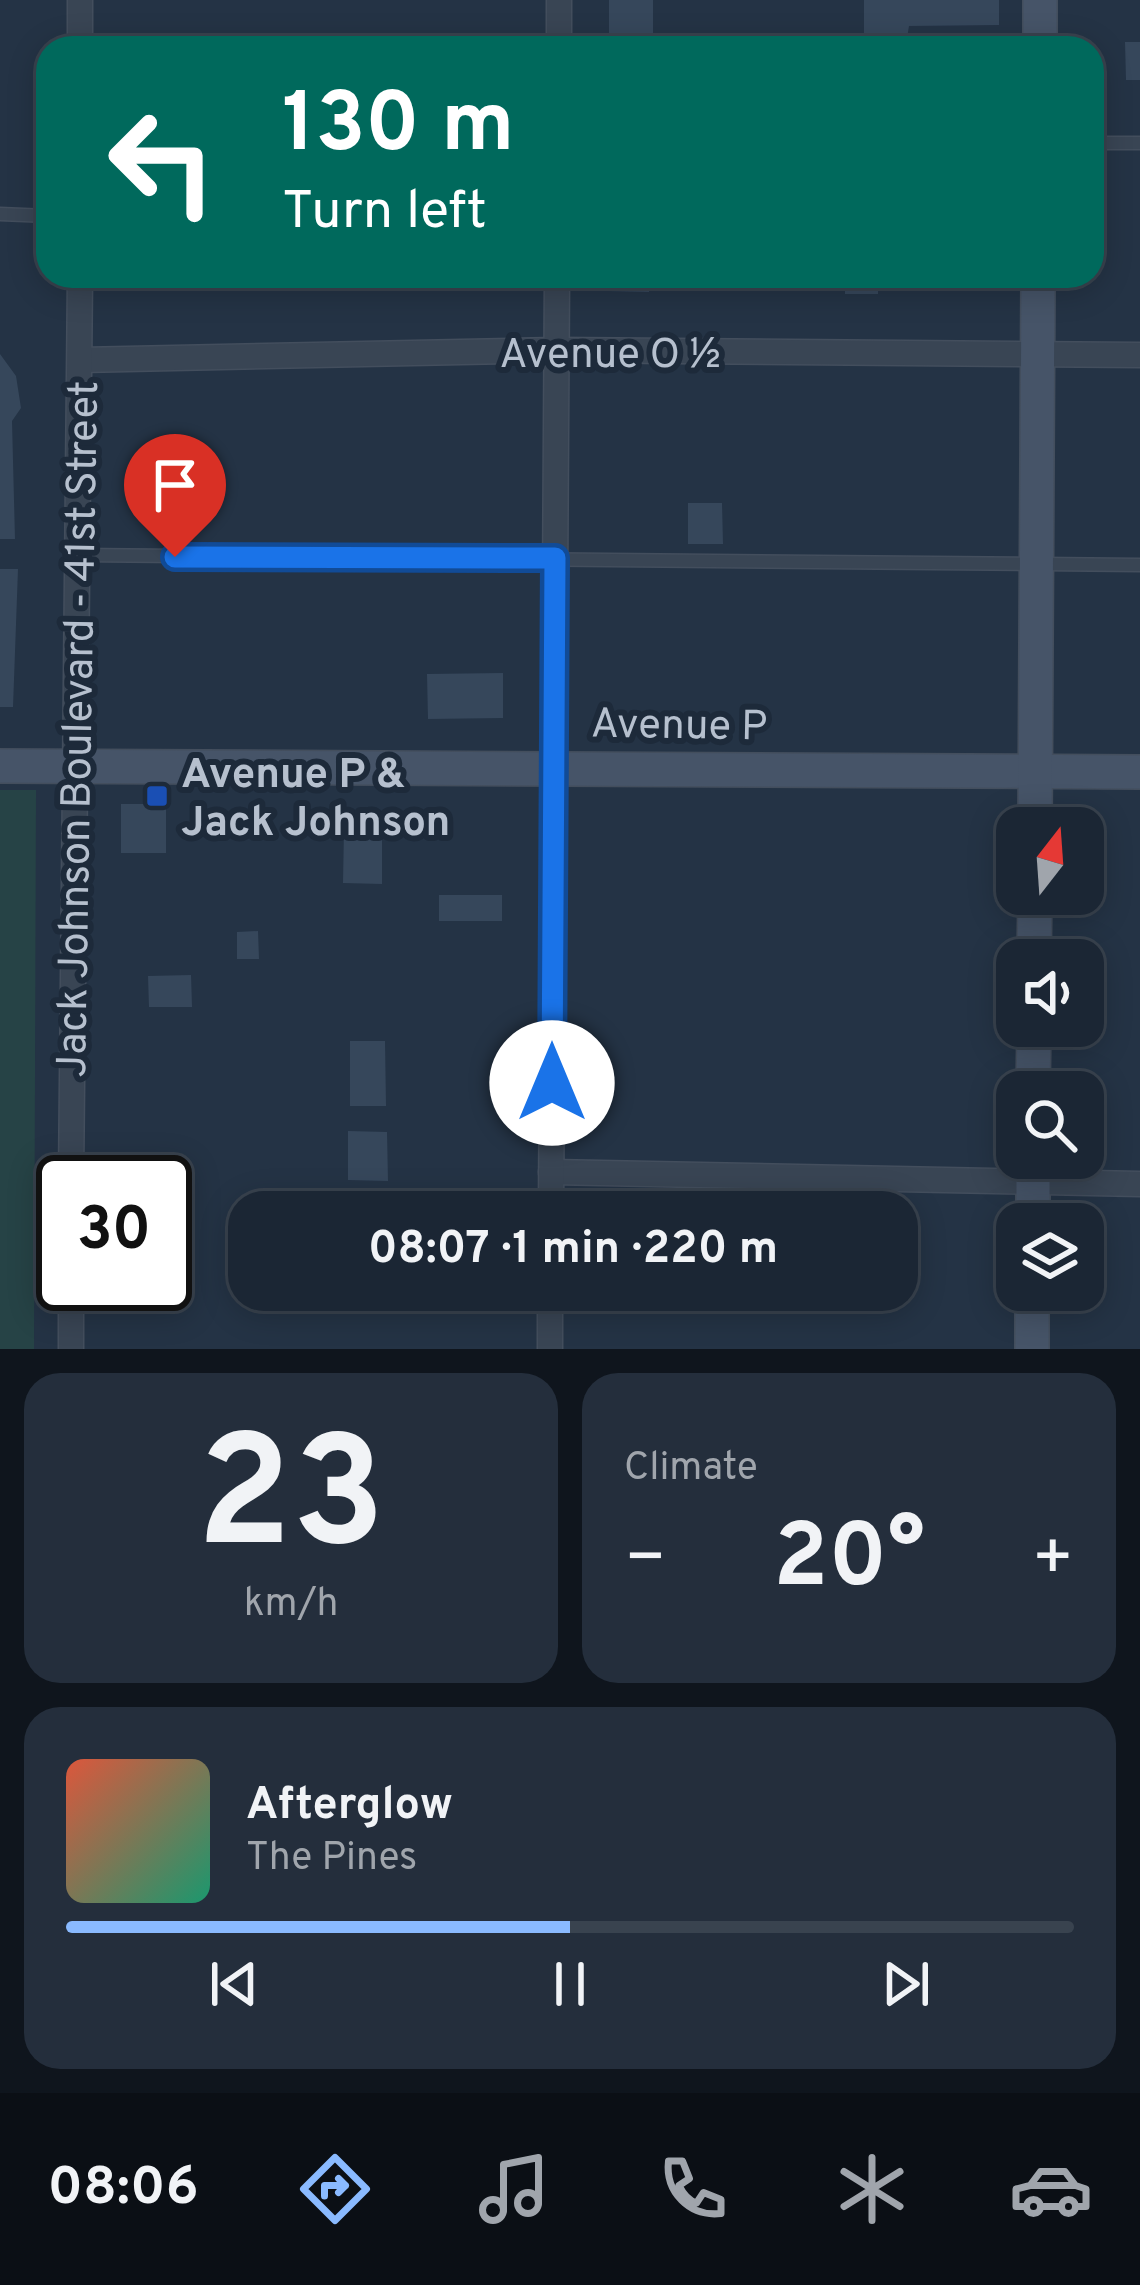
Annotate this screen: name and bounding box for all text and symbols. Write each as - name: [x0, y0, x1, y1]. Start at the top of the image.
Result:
- text: 130 m: [282, 75, 514, 181]
- icon: left: [84, 84, 240, 240]
- text: Turn left: [282, 179, 487, 248]
- street label: Avenue O ½: [499, 330, 721, 383]
- street label: Jack Johnson Boulevard - 41st Street: [48, 380, 113, 1078]
- pin: [124, 434, 226, 557]
- icon: arrive: [142, 452, 208, 518]
- street label: Avenue P: [590, 699, 768, 756]
- place label: Avenue P & Jack Johnson: [181, 750, 450, 851]
- marker: Avenue P & Jack Johnson: [144, 783, 170, 809]
- north arrow: [996, 807, 1104, 915]
- map controls: [996, 807, 1104, 1311]
- button: sound: [996, 939, 1104, 1047]
- position arrow: [489, 1020, 615, 1146]
- button: search: [996, 1071, 1104, 1179]
- speed limit sign: 30: [36, 1155, 192, 1311]
- button: layers: [996, 1203, 1104, 1311]
- text: 08:07 · 1 min · 220 m: [368, 1222, 778, 1279]
- text: 23: [197, 1404, 385, 1602]
- text: Climate: [624, 1445, 758, 1494]
- text: 20°: [773, 1505, 925, 1618]
- text: −: [624, 1520, 667, 1603]
- text: +: [1031, 1520, 1074, 1603]
- text: km/h: [244, 1581, 338, 1630]
- text: Afterglow: [246, 1778, 453, 1835]
- text: The Pines: [246, 1835, 417, 1884]
- icon: previous: [201, 1951, 267, 2017]
- icon: pause: [537, 1951, 603, 2017]
- icon: next: [873, 1951, 939, 2017]
- icon: directions: [293, 2147, 377, 2231]
- icon: music: [472, 2147, 556, 2231]
- icon: phone: [651, 2147, 735, 2231]
- icon: climate: [830, 2147, 914, 2231]
- icon: car: [1009, 2147, 1093, 2231]
- text: 08:06: [47, 2155, 199, 2224]

